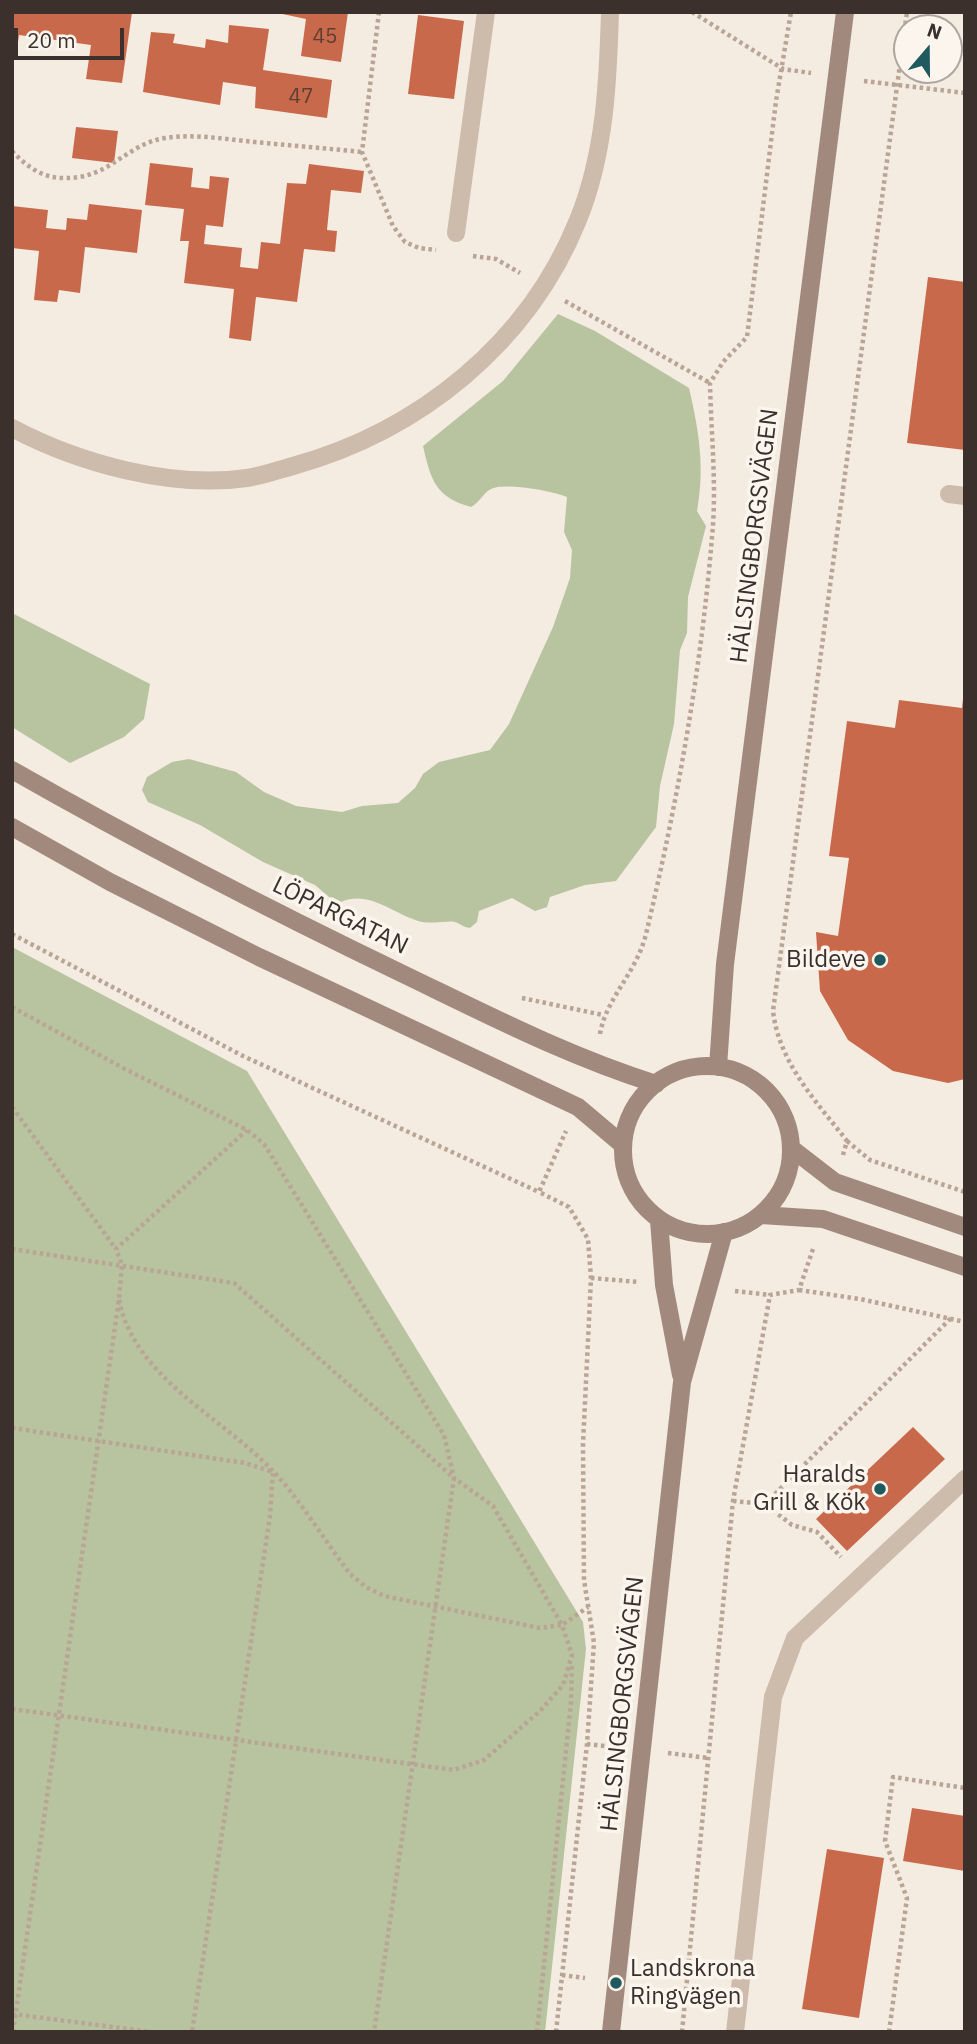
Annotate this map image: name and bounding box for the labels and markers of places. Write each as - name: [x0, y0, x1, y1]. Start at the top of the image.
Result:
- place label: Bildeve: [786, 946, 866, 974]
- marker: Bildeve: [872, 952, 888, 968]
- place label: Haralds Grill & Kök: [753, 1461, 866, 1517]
- marker: Haralds Grill & Kök: [872, 1481, 888, 1497]
- place label: Landskrona Ringvägen: [630, 1955, 755, 2011]
- marker: Landskrona Ringvägen: [608, 1975, 624, 1991]

